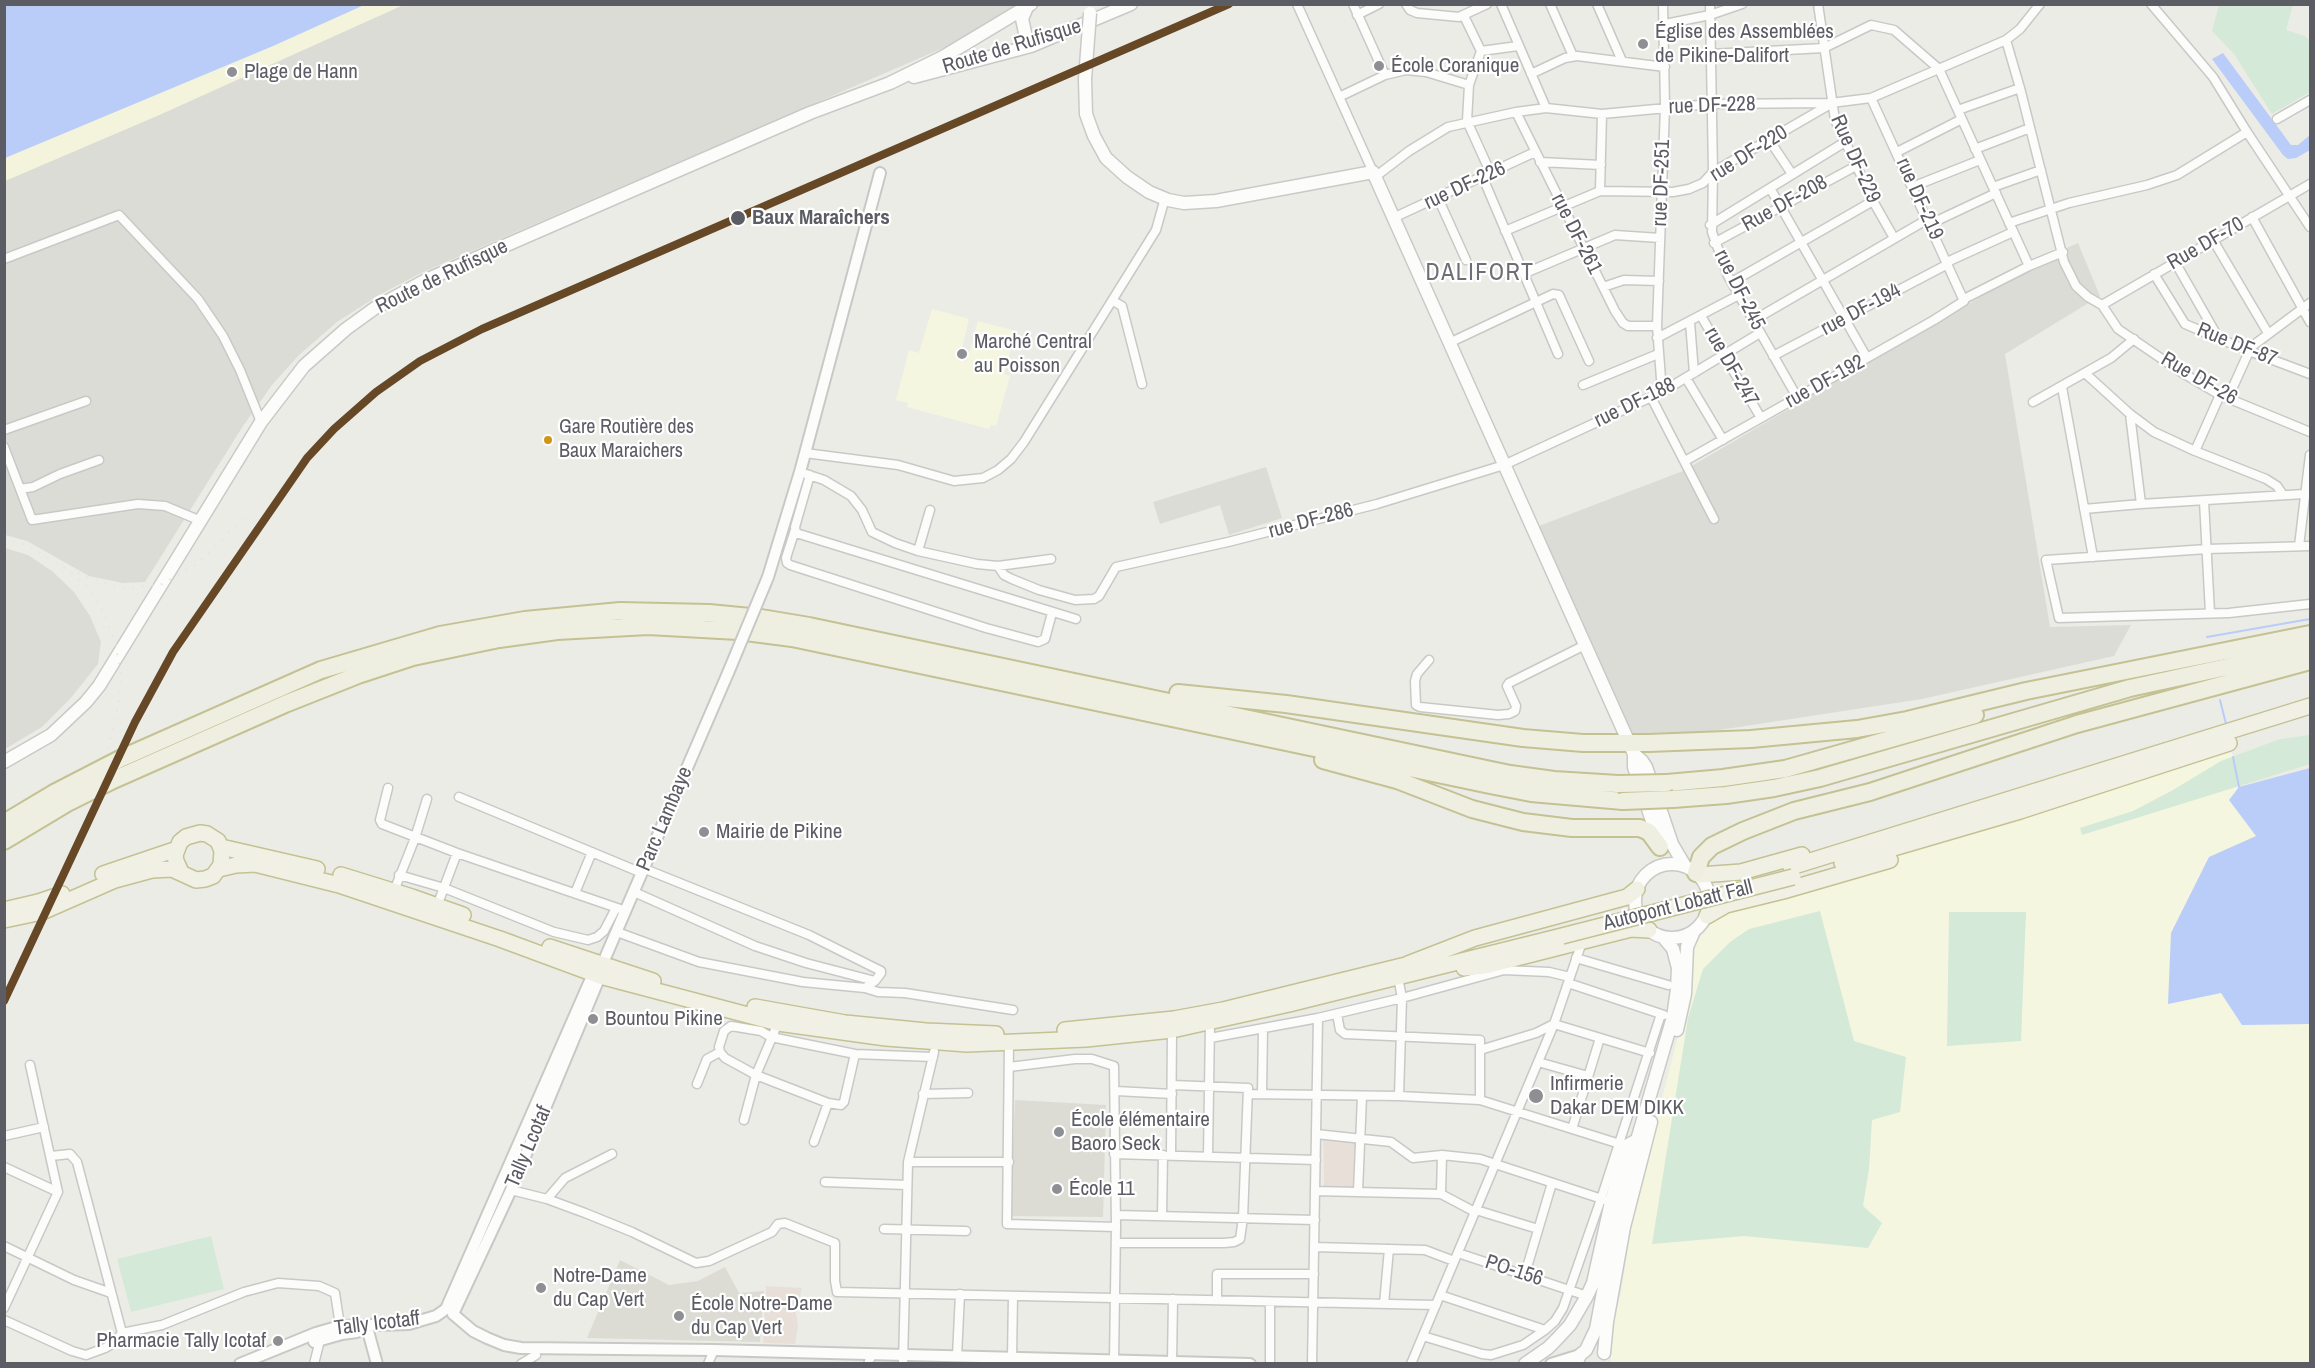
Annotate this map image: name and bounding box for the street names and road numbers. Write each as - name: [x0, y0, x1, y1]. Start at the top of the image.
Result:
- street label: Route de Rufisque: [940, 14, 1084, 80]
- street label: rue DF-228: [1668, 92, 1756, 120]
- street label: Rue DF-229: [1824, 111, 1886, 207]
- street label: rue DF-220: [1705, 120, 1793, 188]
- street label: rue DF-251: [1648, 139, 1676, 227]
- street label: rue DF-219: [1890, 154, 1948, 244]
- street label: rue DF-226: [1420, 156, 1510, 216]
- street label: Rue DF-208: [1738, 170, 1832, 238]
- street label: rue DF-261: [1545, 189, 1607, 279]
- street label: Rue DF-70: [2163, 212, 2249, 276]
- street label: Route de Rufisque: [372, 234, 512, 320]
- street label: rue DF-245: [1708, 245, 1770, 335]
- street label: rue DF-194: [1817, 278, 1905, 342]
- street label: Rue DF-87: [2193, 318, 2281, 372]
- street label: rue DF-247: [1698, 323, 1764, 411]
- street label: Rue DF-26: [2156, 347, 2242, 411]
- street label: rue DF-192: [1781, 350, 1869, 414]
- street label: rue DF-188: [1590, 373, 1680, 433]
- street label: rue DF-286: [1266, 498, 1356, 544]
- street label: Parc Lambaye: [632, 763, 698, 875]
- street label: Autopont Lobatt Fall: [1601, 875, 1755, 937]
- street label: Tally Lcotaf: [501, 1102, 557, 1192]
- street label: PO-156: [1482, 1250, 1546, 1292]
- street label: Tally Icotaff: [333, 1306, 421, 1342]

